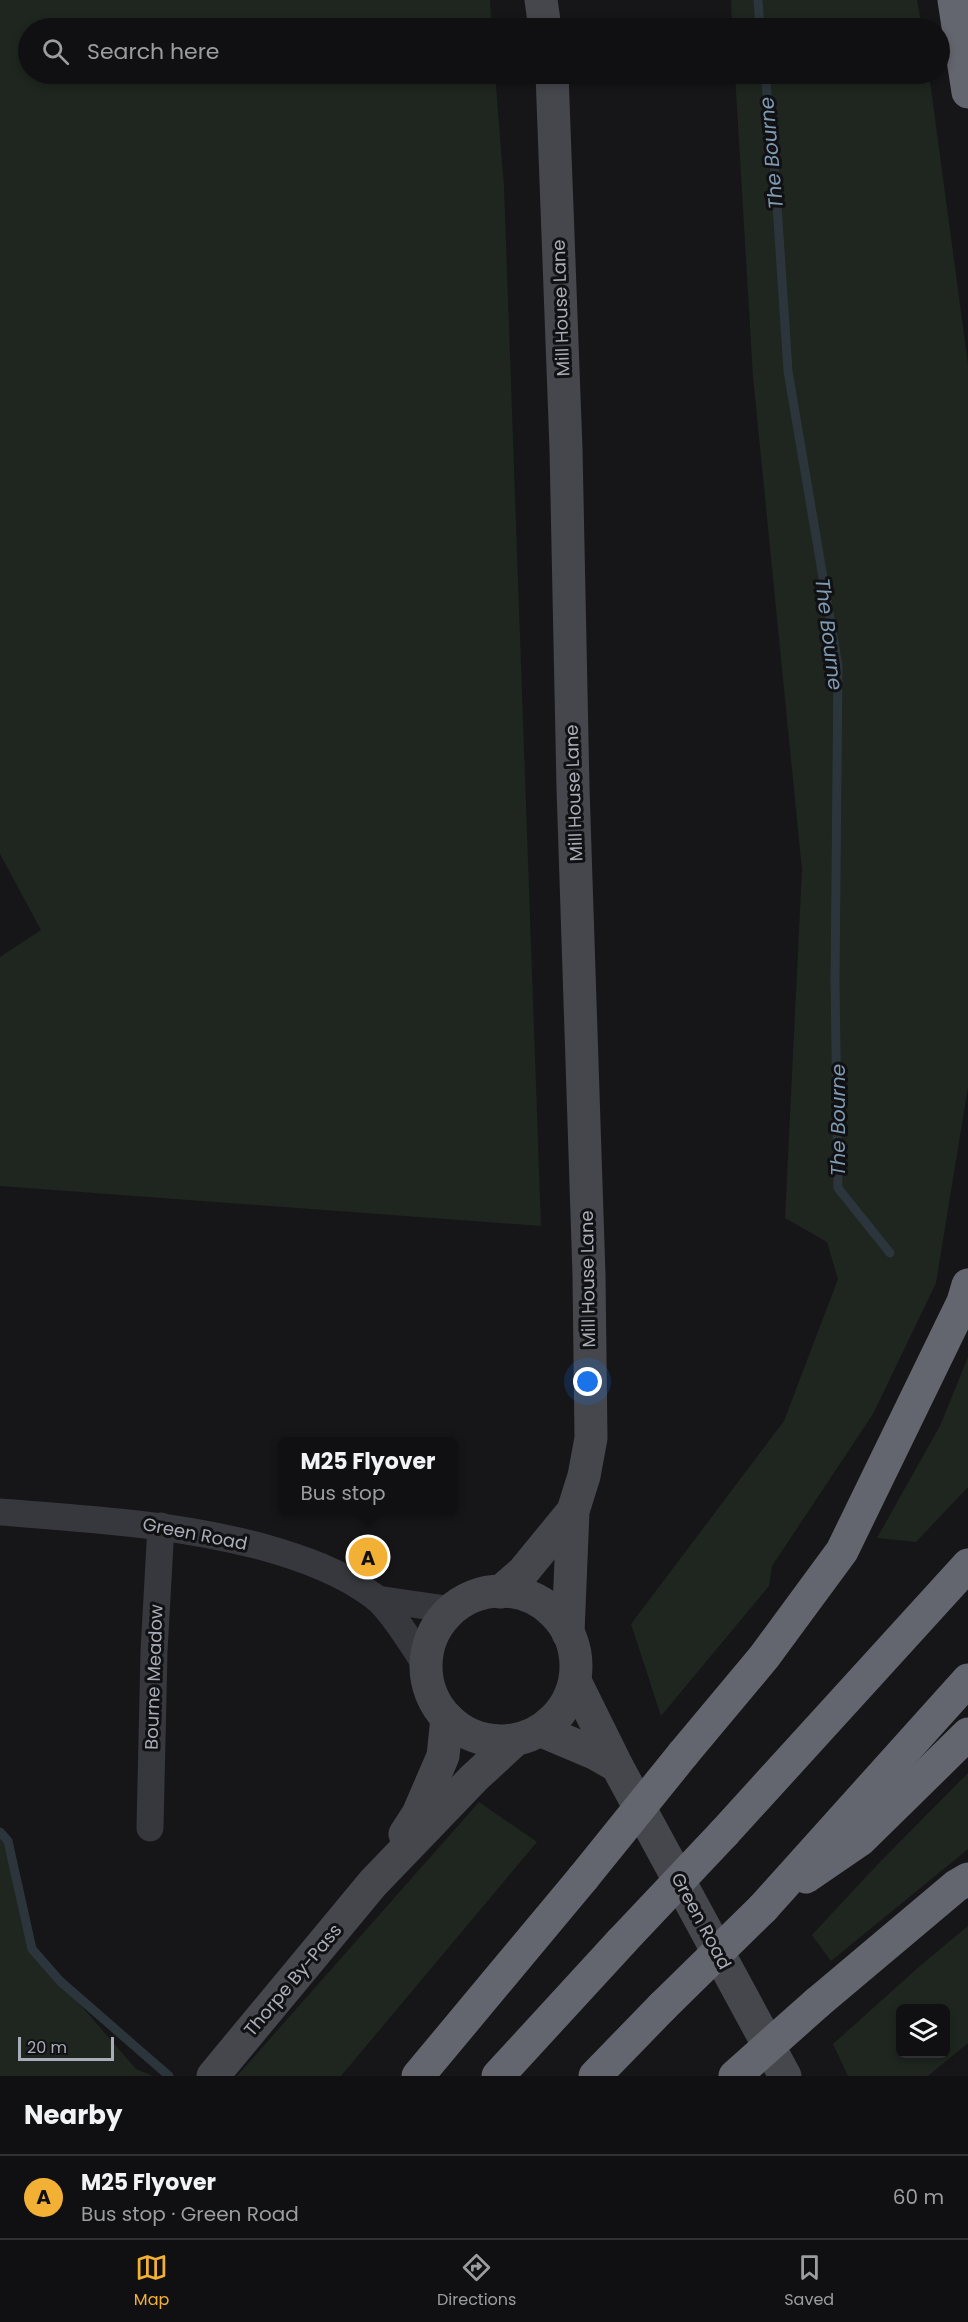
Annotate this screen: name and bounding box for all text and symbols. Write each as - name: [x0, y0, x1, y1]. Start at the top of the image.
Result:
- search box: [18, 18, 950, 84]
- icon: search: [39, 35, 72, 68]
- text: Search here: [87, 36, 220, 67]
- water label: The Bourne: [752, 96, 790, 210]
- street label: Mill House Lane: [546, 239, 575, 377]
- water label: The Bourne: [808, 576, 850, 692]
- street label: Mill House Lane: [559, 724, 588, 862]
- water label: The Bourne: [824, 1064, 852, 1176]
- street label: Mill House Lane: [574, 1210, 601, 1348]
- your location: [573, 1367, 602, 1396]
- popup: [278, 1437, 458, 1515]
- text: M25 Flyover: [301, 1446, 435, 1477]
- text: Bus stop: [301, 1479, 385, 1507]
- street label: Green Road: [141, 1511, 250, 1556]
- pin: A: [348, 1534, 388, 1580]
- street label: Bourne Meadow: [138, 1604, 169, 1750]
- street label: Green Road: [665, 1868, 737, 1974]
- street label: Thorpe By-Pass: [238, 1918, 347, 2041]
- map controls: [896, 2004, 950, 2058]
- button: layers: [896, 2004, 950, 2058]
- scale bar: [18, 2034, 114, 2062]
- text: 20 m: [27, 2036, 67, 2059]
- text: Nearby: [24, 2097, 122, 2133]
- text: M25 Flyover: [81, 2167, 216, 2198]
- text: A: [36, 2183, 51, 2211]
- text: 60 m: [893, 2183, 944, 2211]
- text: Bus stop · Green Road: [81, 2200, 299, 2228]
- tab: Map: [134, 2251, 169, 2312]
- tab: Directions: [437, 2251, 516, 2312]
- tab: Saved: [784, 2251, 834, 2312]

